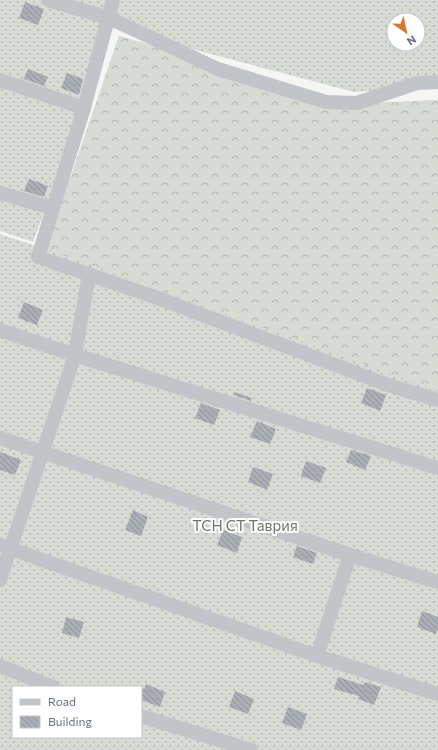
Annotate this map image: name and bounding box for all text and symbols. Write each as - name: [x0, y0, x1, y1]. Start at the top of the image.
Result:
- north arrow: [386, 12, 426, 52]
- text: N: [405, 33, 419, 48]
- park label: ТСН СТ Таврия: [192, 516, 298, 534]
- legend: [12, 686, 142, 738]
- text: Road: [48, 694, 76, 708]
- text: Building: [48, 714, 92, 728]

